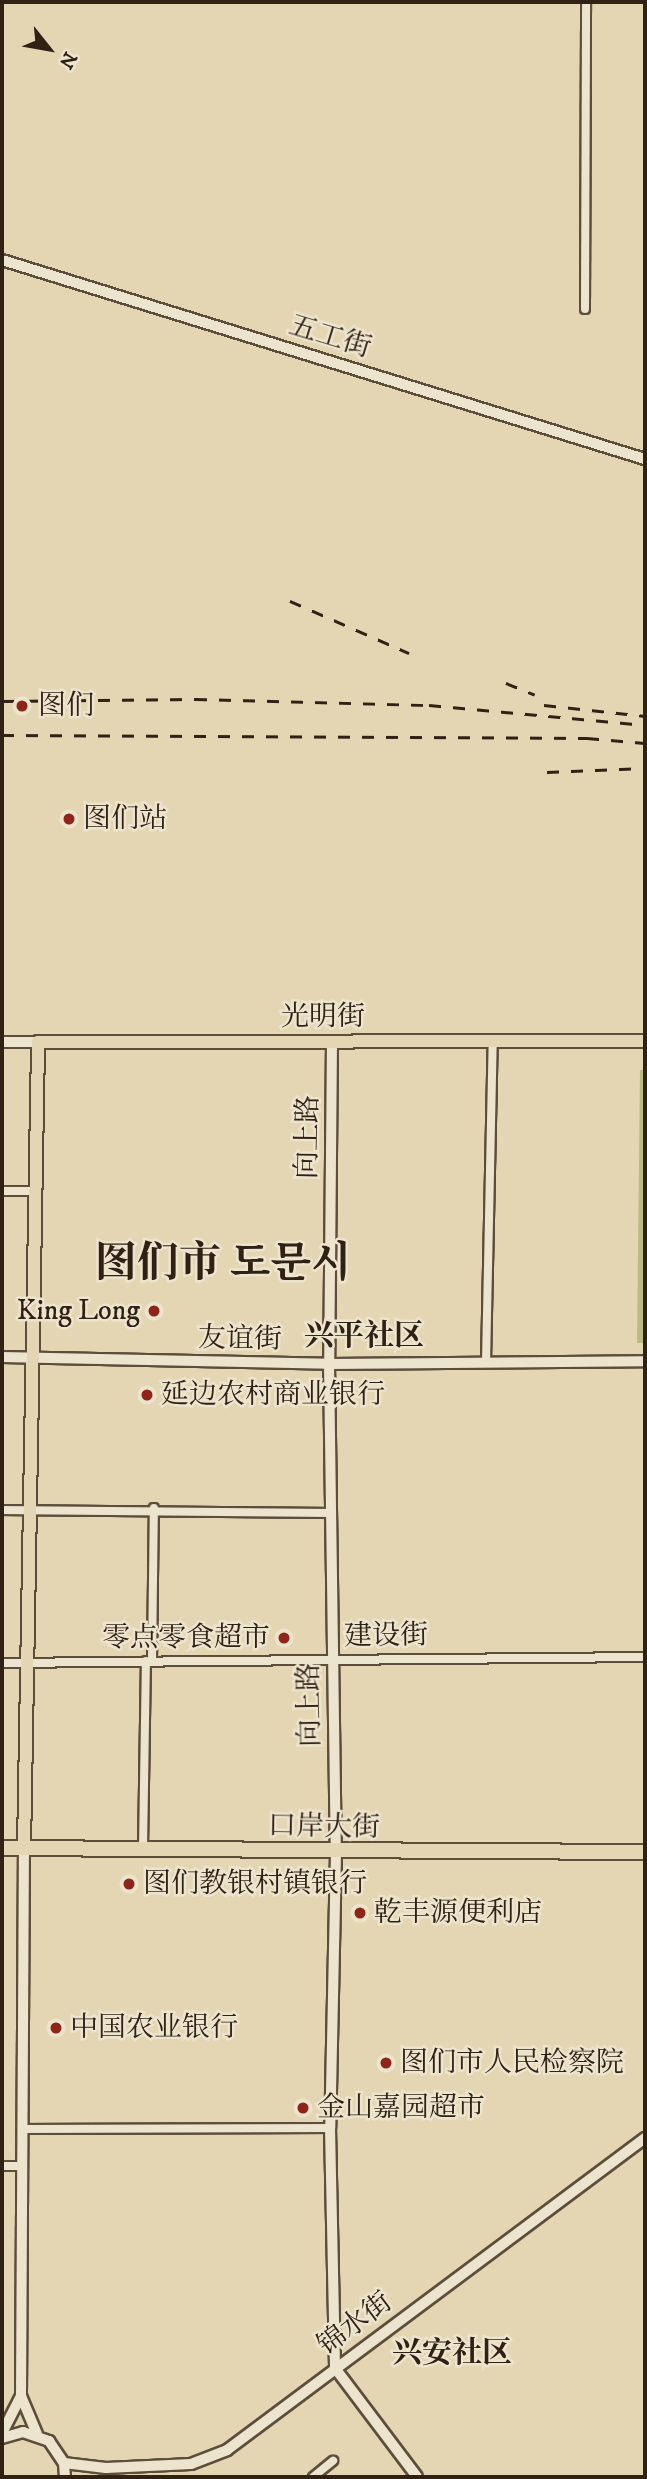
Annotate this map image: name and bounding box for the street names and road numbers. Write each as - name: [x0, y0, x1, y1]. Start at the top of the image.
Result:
- street label: 五工街: [285, 309, 375, 365]
- street label: 光明街: [281, 1000, 365, 1034]
- street label: 向上路: [290, 1095, 326, 1179]
- street label: 友谊街: [198, 1321, 282, 1357]
- street label: 建设街: [344, 1618, 428, 1654]
- street label: 向上路: [292, 1663, 328, 1747]
- street label: 口岸大街: [268, 1809, 380, 1845]
- street label: 锦水街: [311, 2285, 399, 2363]

